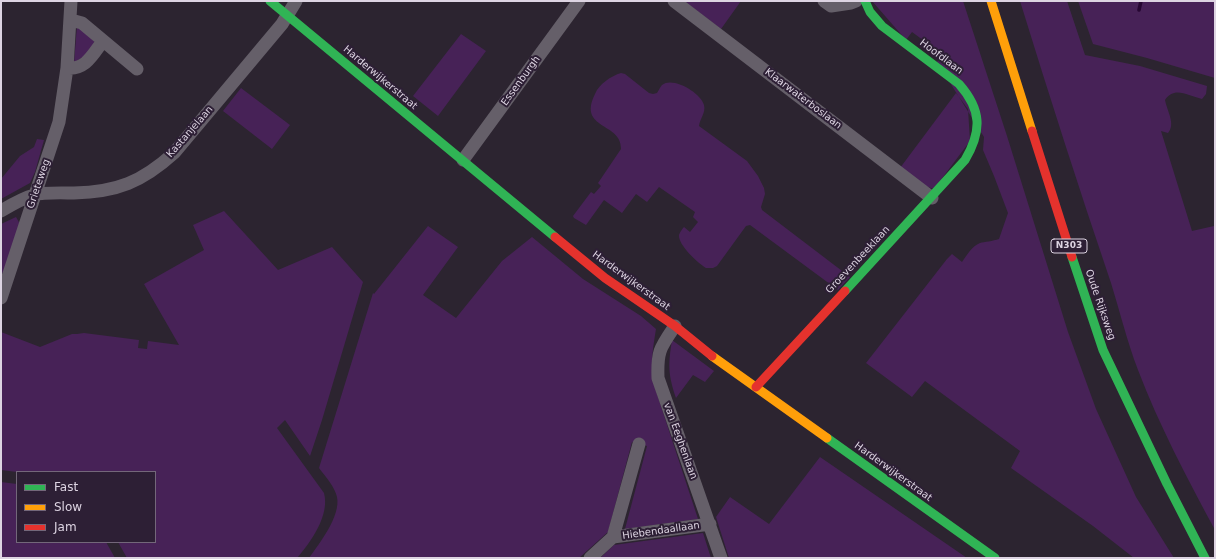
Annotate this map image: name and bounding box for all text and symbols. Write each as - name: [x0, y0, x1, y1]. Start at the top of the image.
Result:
- street label: Hoofdlaan: [917, 37, 965, 77]
- street label: Harderwijkerstraat: [341, 43, 419, 113]
- street label: Essenburgh: [499, 54, 543, 108]
- street label: Klaarwaterboslaan: [762, 66, 844, 132]
- street label: Kastanjelaan: [164, 104, 216, 160]
- street label: Grieteweg: [25, 158, 53, 210]
- street label: Groevenbeeklaan: [824, 224, 892, 296]
- road number: N303: [1051, 239, 1087, 253]
- street label: Harderwijkerstraat: [590, 249, 672, 313]
- street label: Oude Rijksweg: [1082, 268, 1118, 342]
- street label: van Eeghenlaan: [661, 401, 699, 481]
- street label: Harderwijkerstraat: [852, 440, 934, 504]
- legend: [16, 471, 156, 543]
- text: Fast: [54, 480, 78, 494]
- text: Slow: [54, 500, 82, 514]
- text: Jam: [54, 520, 77, 534]
- street label: Hiebendaallaan: [622, 520, 700, 542]

